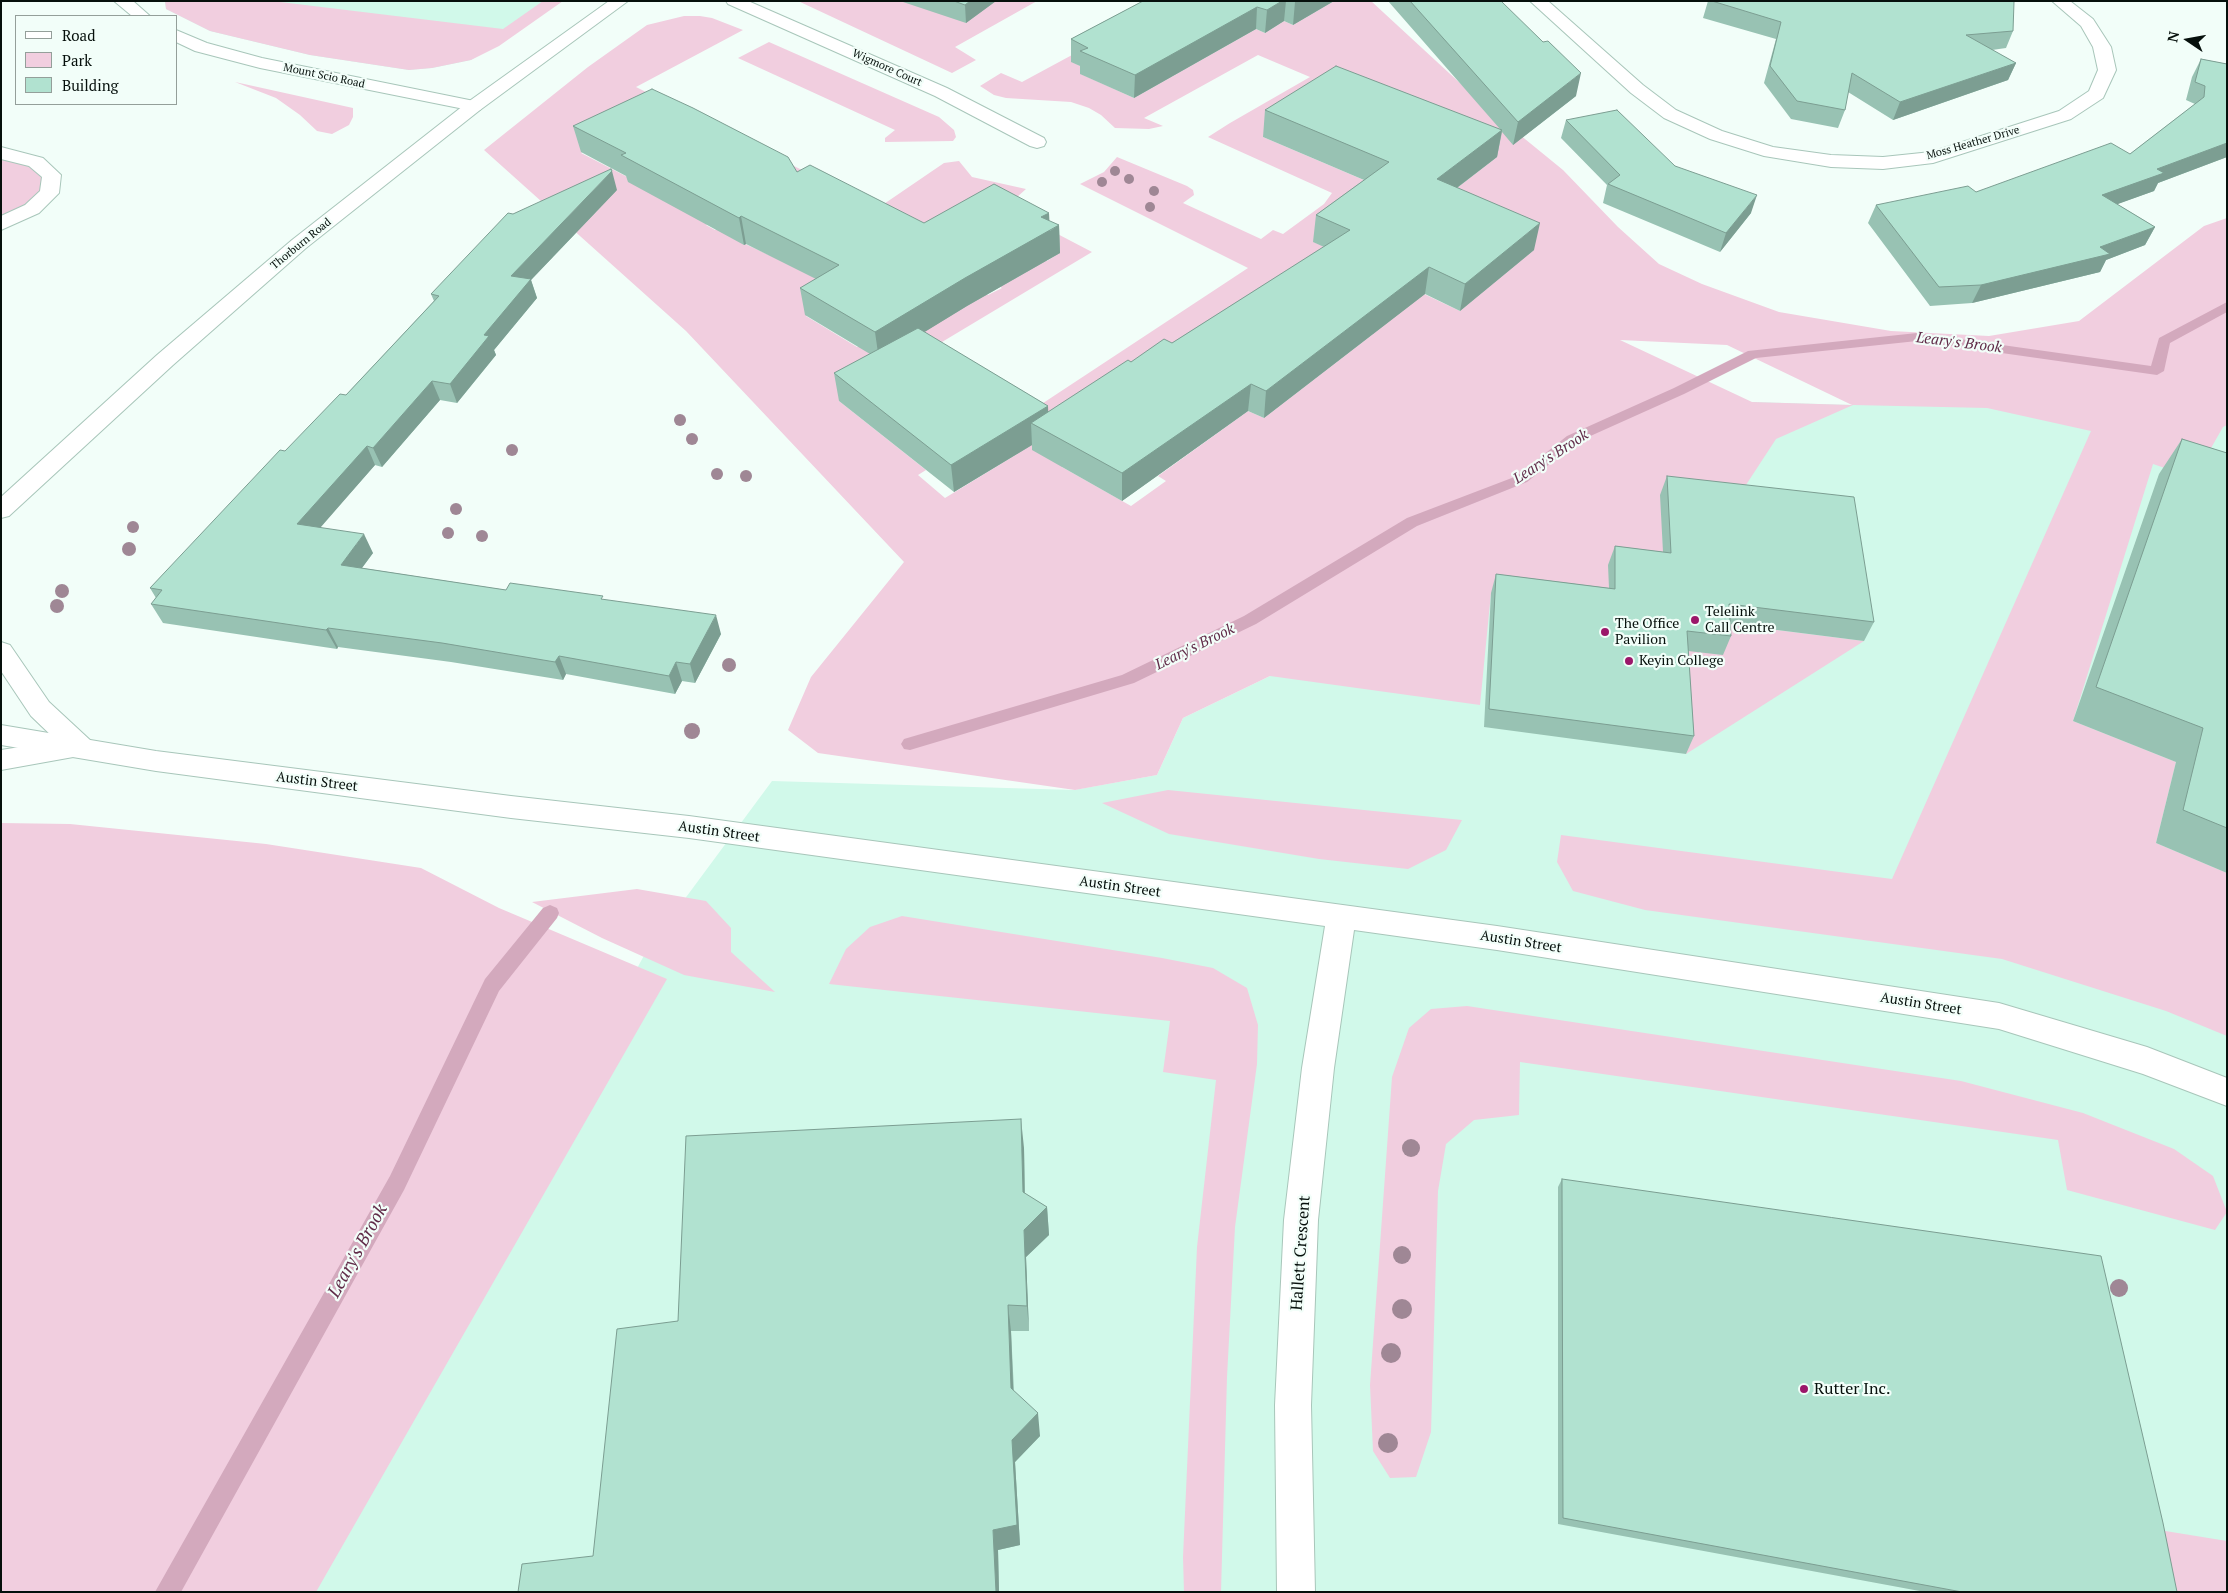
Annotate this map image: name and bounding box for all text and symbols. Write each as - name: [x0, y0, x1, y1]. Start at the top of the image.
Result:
- legend: [15, 15, 178, 105]
- north arrow: [2163, 15, 2213, 65]
- text: Road: [62, 25, 95, 45]
- text: N: [2162, 30, 2183, 44]
- street label: Wigmore Court: [850, 47, 924, 89]
- text: Park: [62, 50, 92, 70]
- street label: Mount Scio Road: [282, 61, 366, 91]
- text: Building: [62, 75, 119, 95]
- street label: Moss Heather Drive: [1925, 123, 2021, 163]
- street label: Thorburn Road: [268, 216, 334, 272]
- water label: Leary's Brook: [1915, 329, 2003, 357]
- water label: Leary's Brook: [1510, 426, 1592, 488]
- place label: Telelink Call Centre: [1705, 604, 1775, 636]
- marker: Telelink Call Centre: [1689, 614, 1701, 626]
- place label: The Office Pavilion: [1615, 616, 1679, 648]
- water label: Leary's Brook: [1152, 620, 1238, 674]
- marker: The Office Pavilion: [1599, 626, 1611, 638]
- place label: Keyin College: [1639, 653, 1723, 669]
- marker: Keyin College: [1623, 655, 1635, 667]
- street label: Austin Street: [275, 769, 359, 795]
- street label: Austin Street: [677, 818, 761, 846]
- street label: Austin Street: [1078, 873, 1162, 901]
- street label: Austin Street: [1479, 927, 1563, 957]
- street label: Austin Street: [1879, 989, 1963, 1019]
- street label: Hallett Crescent: [1287, 1195, 1315, 1311]
- water label: Leary's Brook: [324, 1201, 392, 1301]
- place label: Rutter Inc.: [1814, 1379, 1890, 1399]
- marker: Rutter Inc.: [1798, 1383, 1810, 1395]

